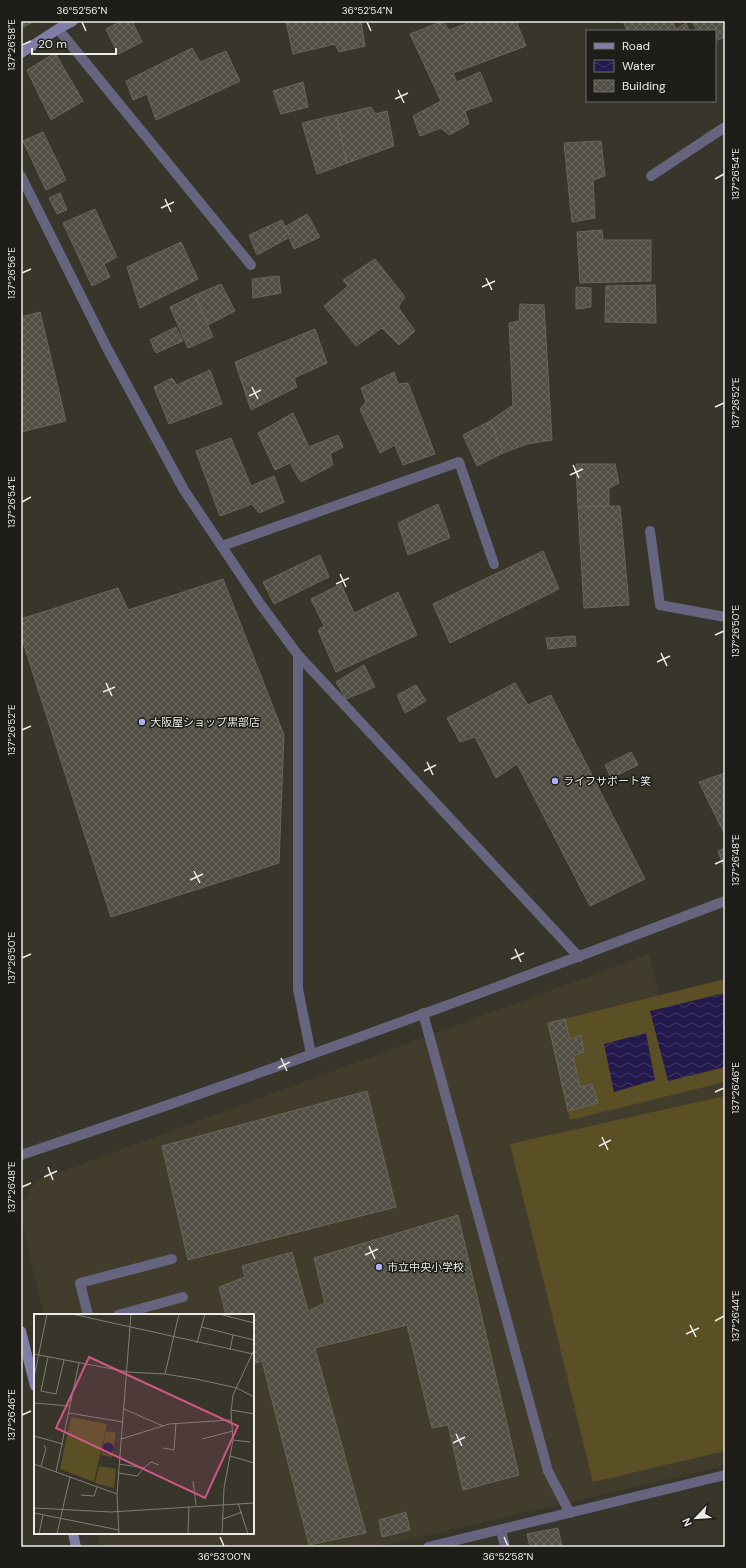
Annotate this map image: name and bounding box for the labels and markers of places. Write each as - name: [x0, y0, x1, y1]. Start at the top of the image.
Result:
- place label: 大阪屋ショップ黒部店: [150, 715, 260, 729]
- marker: 大阪屋ショップ黒部店: [137, 717, 147, 727]
- place label: ライフサポート笑: [563, 774, 651, 788]
- marker: ライフサポート笑: [550, 776, 560, 786]
- place label: 市立中央小学校: [387, 1260, 464, 1274]
- marker: 市立中央小学校: [374, 1262, 384, 1272]

